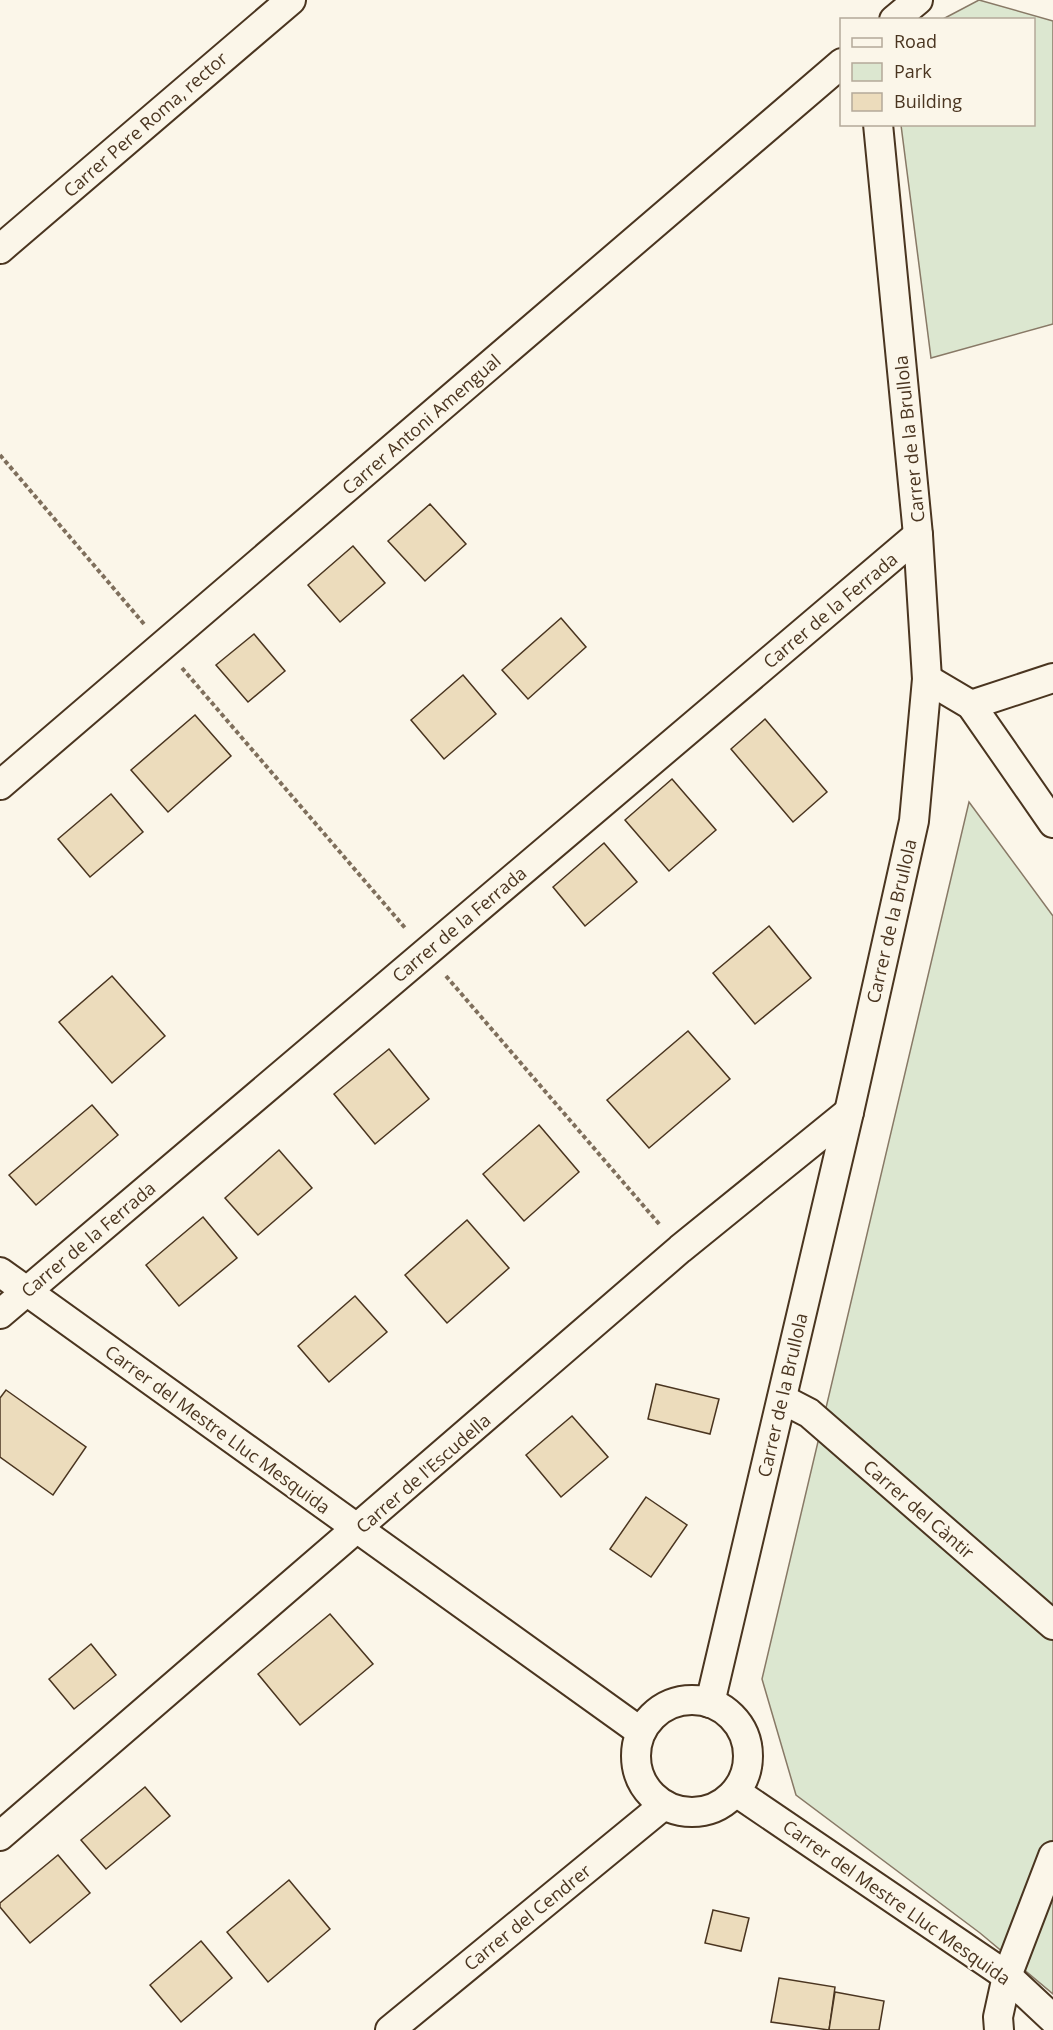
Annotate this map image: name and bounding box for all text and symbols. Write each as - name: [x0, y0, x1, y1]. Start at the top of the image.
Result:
- legend: [840, 18, 1035, 126]
- text: Road: [894, 29, 937, 53]
- street label: Carrer Pere Roma, rector: [58, 46, 233, 202]
- text: Park: [894, 59, 932, 83]
- text: Building: [894, 89, 962, 113]
- street label: Carrer Antoni Amengual: [337, 348, 505, 500]
- street label: Carrer de la Brullola: [888, 354, 930, 524]
- street label: Carrer de la Ferrada: [758, 547, 902, 673]
- street label: Carrer de la Brullola: [860, 837, 922, 1005]
- street label: Carrer de la Ferrada: [387, 861, 531, 987]
- street label: Carrer de la Ferrada: [16, 1176, 160, 1302]
- street label: Carrer de la Brullola: [751, 1311, 813, 1479]
- street label: Carrer del Mestre Lluc Mesquida: [101, 1339, 335, 1519]
- street label: Carrer de l'Escudella: [351, 1408, 495, 1538]
- street label: Carrer del Càntir: [859, 1454, 980, 1564]
- street label: Carrer del Mestre Lluc Mesquida: [778, 1814, 1016, 1990]
- street label: Carrer del Cendrer: [458, 1858, 596, 1976]

